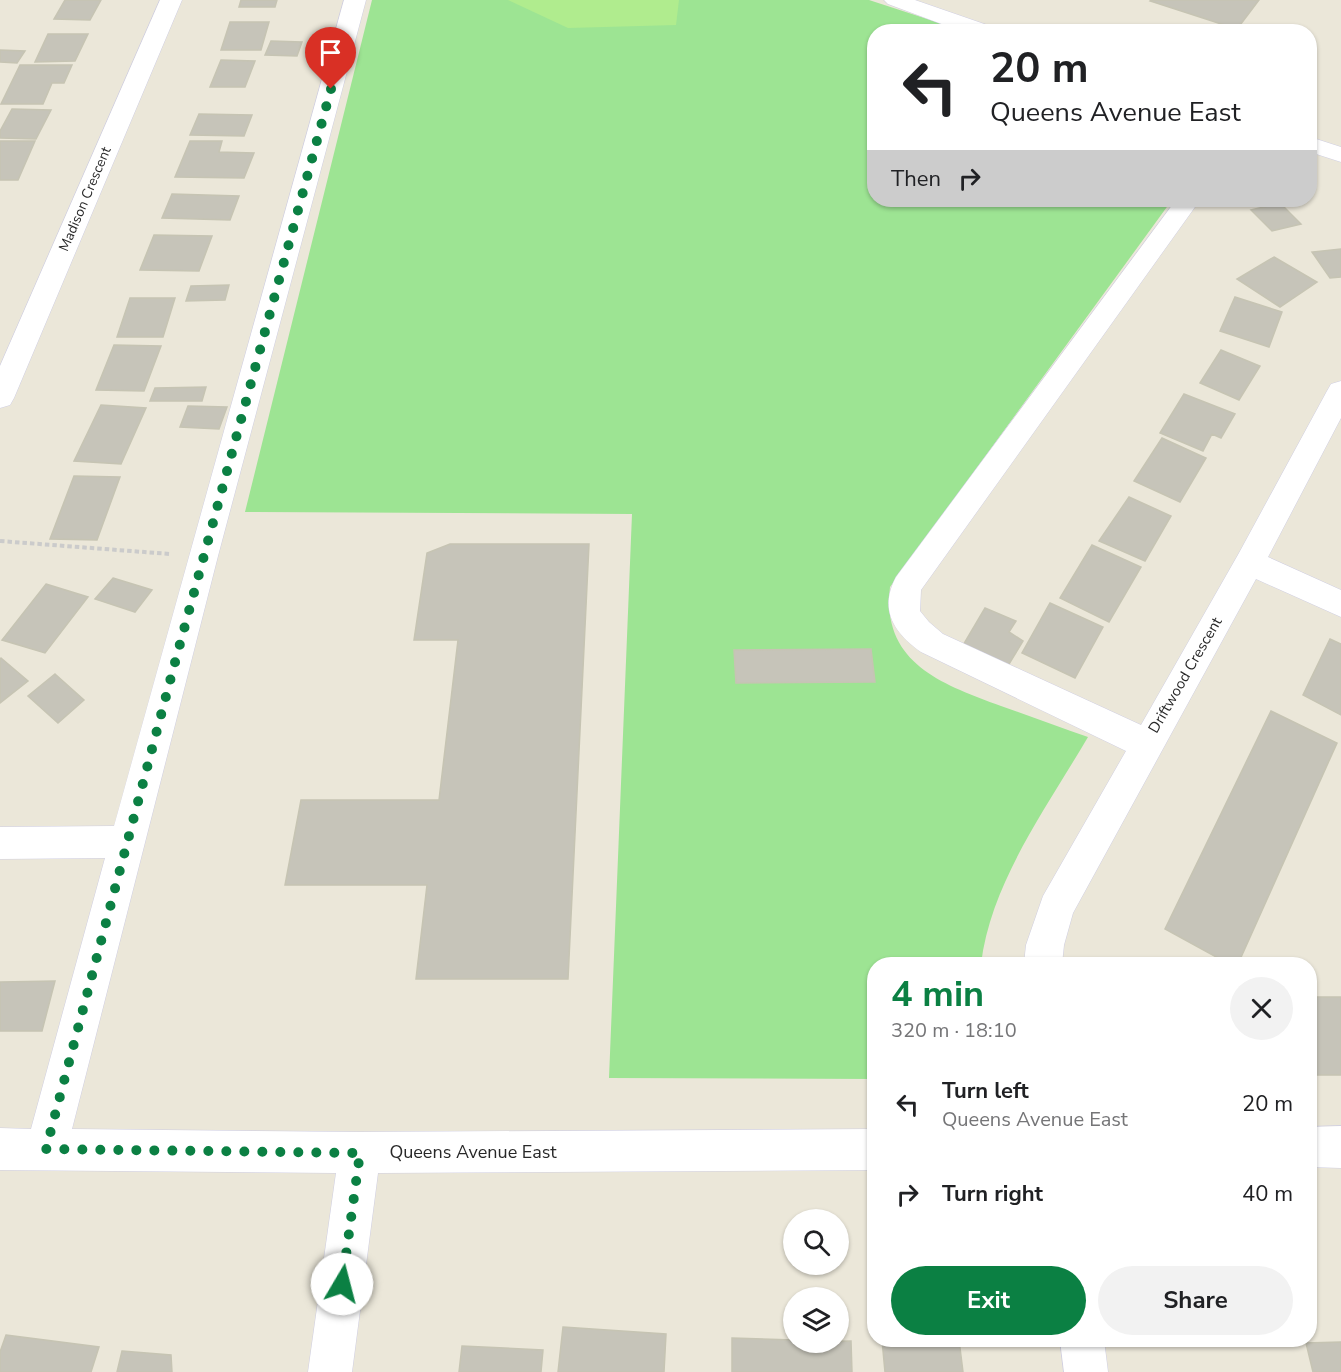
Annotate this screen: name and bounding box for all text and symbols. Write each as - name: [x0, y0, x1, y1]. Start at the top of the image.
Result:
- pin: [305, 27, 356, 89]
- icon: arrive: [314, 36, 347, 69]
- text: 20 m: [990, 40, 1089, 97]
- icon: left: [891, 48, 969, 126]
- text: Queens Avenue East: [990, 94, 1241, 131]
- street label: Madison Crescent: [54, 144, 116, 254]
- icon: right: [953, 162, 986, 195]
- text: Then: [891, 164, 941, 194]
- street label: Driftwood Crescent: [1144, 613, 1227, 737]
- text: 4 min: [891, 970, 984, 1019]
- button: close: [1230, 977, 1293, 1040]
- text: 320 m · 18:10: [891, 1017, 1017, 1044]
- text: Turn left: [942, 1076, 1029, 1106]
- icon: left: [891, 1088, 924, 1121]
- text: 20 m: [1242, 1089, 1293, 1119]
- text: Queens Avenue East: [942, 1106, 1128, 1133]
- street label: Queens Avenue East: [389, 1140, 557, 1164]
- icon: right: [891, 1178, 924, 1211]
- text: Turn right: [942, 1179, 1043, 1209]
- text: 40 m: [1242, 1179, 1293, 1209]
- map controls: [783, 1209, 849, 1353]
- button: search: [783, 1209, 849, 1275]
- position arrow: [310, 1252, 374, 1316]
- button: Exit: [891, 1266, 1086, 1335]
- button: Share: [1098, 1266, 1293, 1335]
- button: layers: [783, 1287, 849, 1353]

